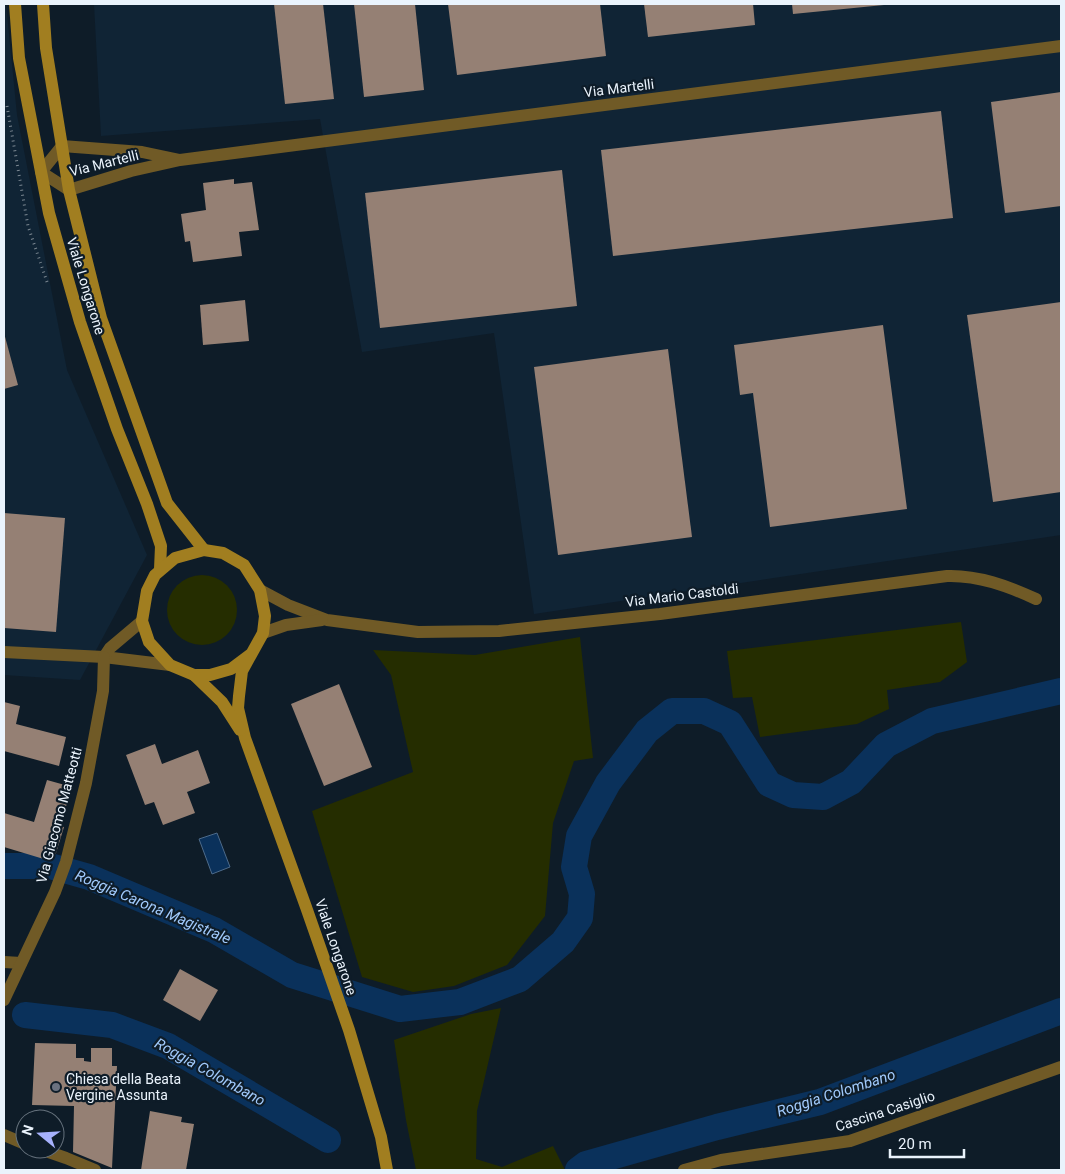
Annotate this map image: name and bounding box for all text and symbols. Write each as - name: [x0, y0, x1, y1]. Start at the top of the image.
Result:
- street label: Via Martelli: [583, 76, 655, 100]
- street label: Via Martelli: [68, 147, 140, 179]
- street label: Viale Longarone: [64, 236, 108, 336]
- street label: Via Mario Castoldi: [624, 580, 740, 610]
- street label: Via Giacomo Matteotti: [33, 745, 85, 885]
- water label: Roggia Carona Magistrale: [72, 866, 234, 948]
- street label: Viale Longarone: [312, 897, 360, 997]
- water label: Roggia Colombano: [152, 1034, 268, 1110]
- water label: Roggia Colombano: [774, 1065, 898, 1121]
- place label: Chiesa della Beata Vergine Assunta: [66, 1071, 181, 1103]
- marker: Chiesa della Beata Vergine Assunta: [50, 1081, 62, 1093]
- street label: Cascina Casiglio: [833, 1087, 937, 1135]
- north arrow: [15, 1109, 65, 1159]
- text: N: [18, 1123, 37, 1137]
- scale bar: [890, 1126, 964, 1158]
- text: 20 m: [898, 1135, 932, 1153]

